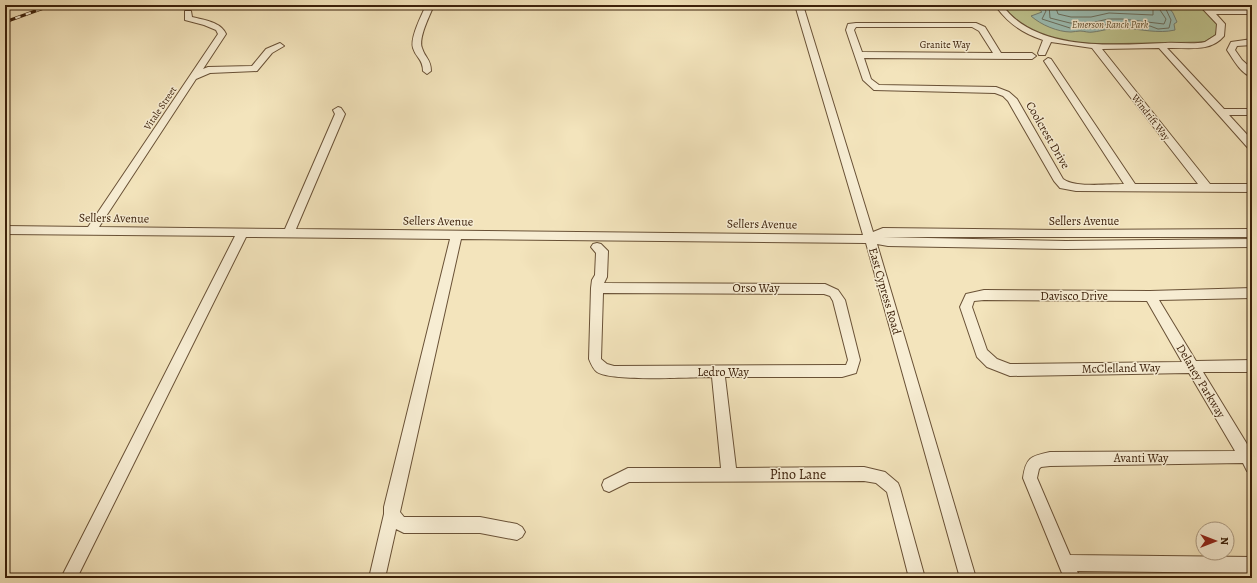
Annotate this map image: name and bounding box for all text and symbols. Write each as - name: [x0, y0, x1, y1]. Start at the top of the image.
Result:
- park label: Emerson Ranch Park: [1072, 18, 1149, 31]
- street label: Granite Way: [920, 38, 971, 51]
- street label: Vitale Street: [140, 83, 180, 133]
- street label: Windrift Way: [1128, 90, 1173, 143]
- street label: Coolcrest Drive: [1022, 98, 1074, 172]
- street label: Sellers Avenue: [79, 209, 149, 227]
- street label: Sellers Avenue: [403, 212, 473, 230]
- street label: Sellers Avenue: [1049, 213, 1119, 229]
- street label: Sellers Avenue: [727, 215, 797, 233]
- street label: East Cypress Road: [865, 246, 905, 337]
- street label: Orso Way: [732, 280, 780, 296]
- street label: Davisco Drive: [1040, 288, 1108, 304]
- street label: Delaney Parkway: [1173, 341, 1230, 421]
- street label: McClelland Way: [1082, 359, 1161, 377]
- street label: Ledro Way: [697, 364, 749, 380]
- street label: Avanti Way: [1113, 450, 1169, 466]
- street label: Pino Lane: [770, 465, 826, 484]
- north arrow: [1195, 521, 1235, 561]
- text: N: [1217, 537, 1232, 545]

